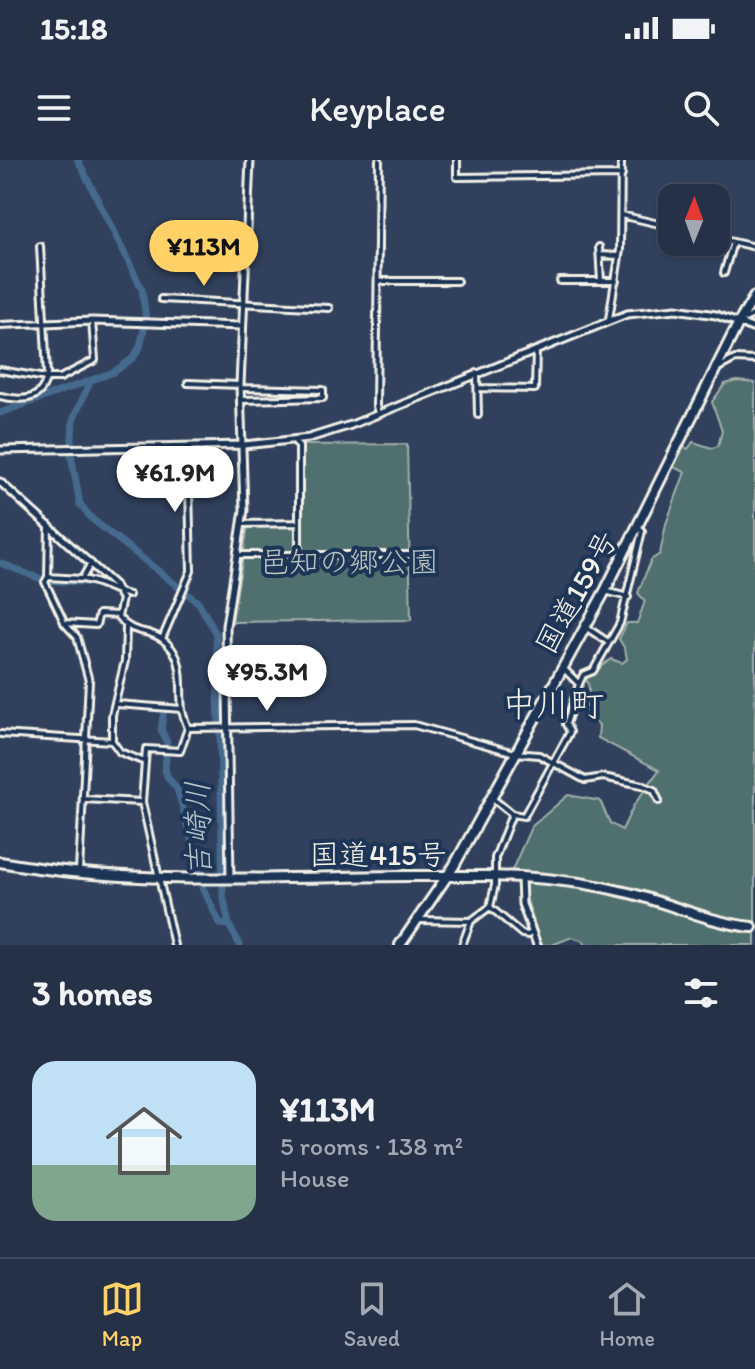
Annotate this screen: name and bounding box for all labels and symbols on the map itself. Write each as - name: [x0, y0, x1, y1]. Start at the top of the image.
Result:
- north arrow: [658, 184, 730, 256]
- pin: ¥113M: [148, 220, 260, 288]
- pin: ¥61.9M: [110, 446, 240, 514]
- street label: 国道159号: [527, 524, 625, 660]
- park label: 邑知の郷公園: [259, 543, 439, 580]
- pin: ¥95.3M: [202, 645, 332, 713]
- district label: 中川町: [502, 684, 604, 725]
- water label: 吉崎川: [178, 781, 218, 877]
- street label: 国道415号: [309, 836, 447, 873]

